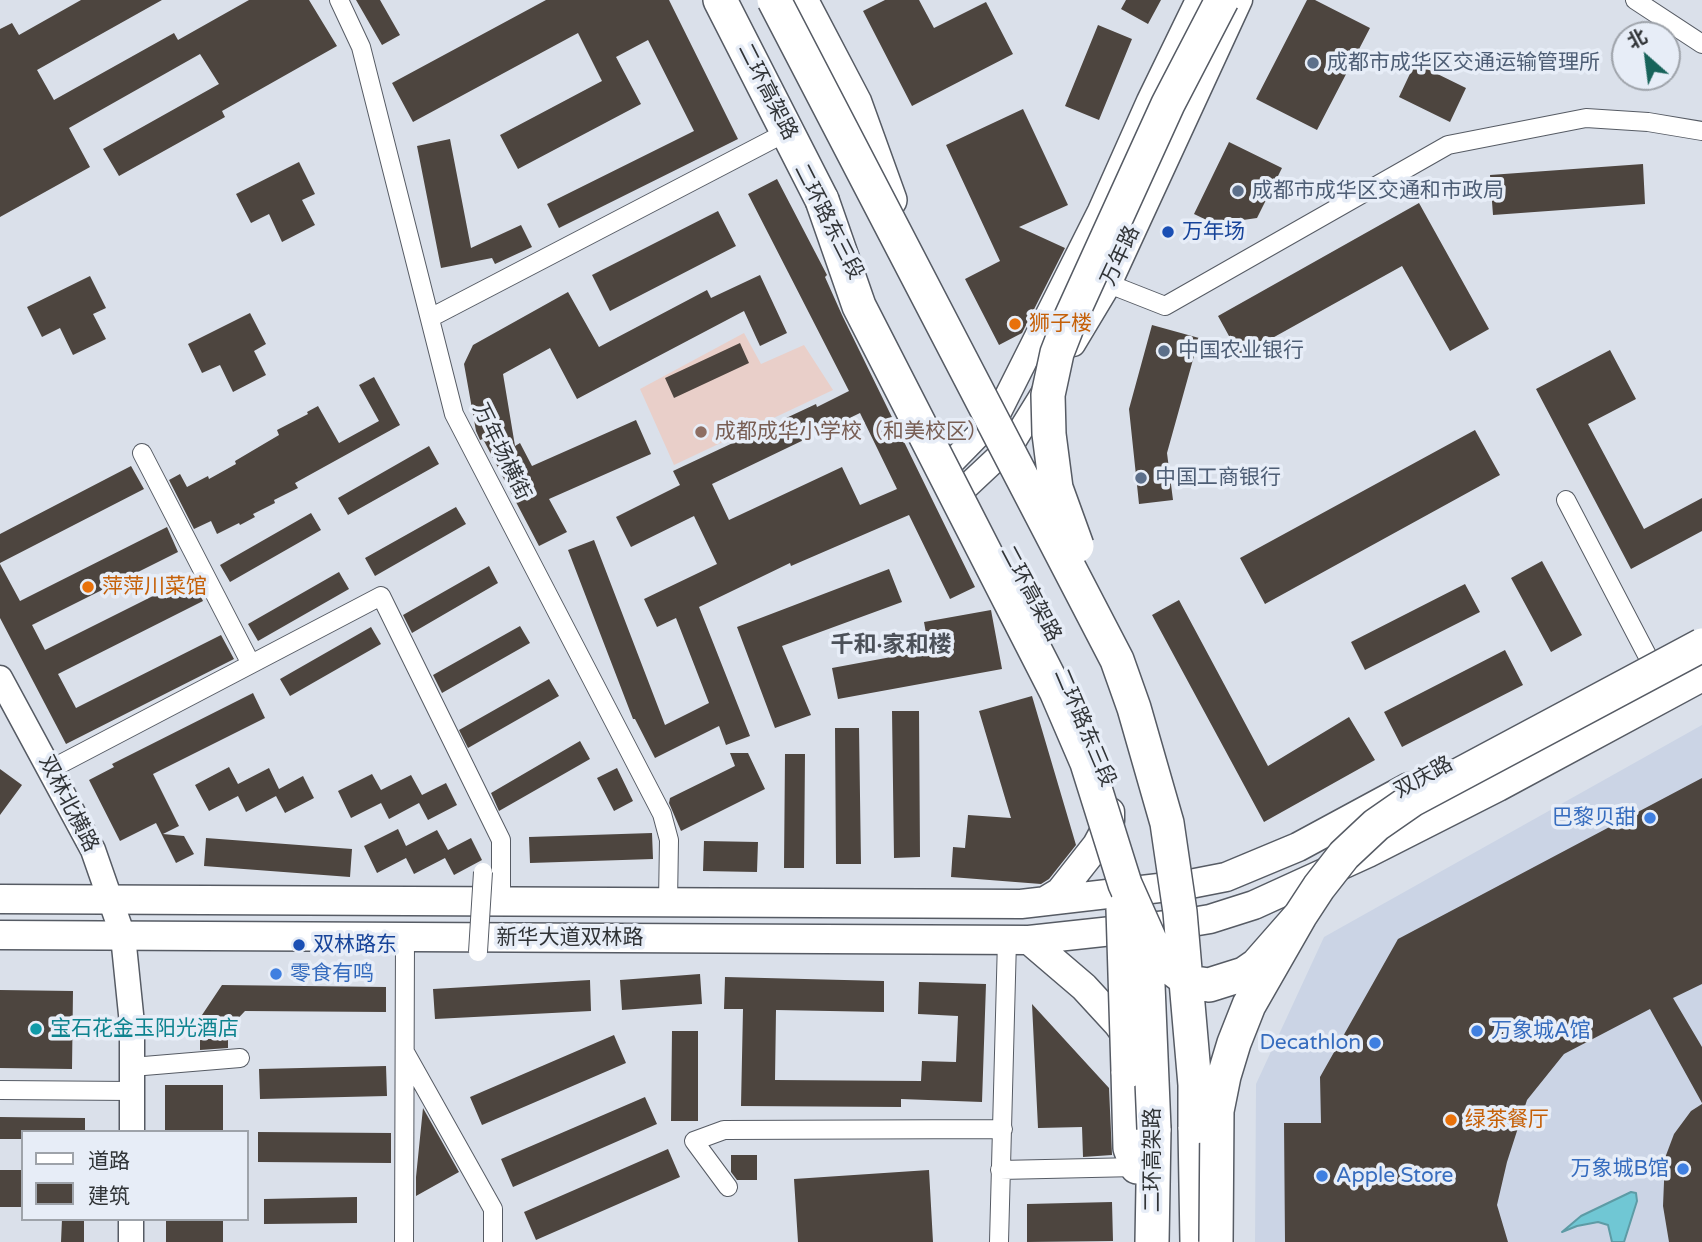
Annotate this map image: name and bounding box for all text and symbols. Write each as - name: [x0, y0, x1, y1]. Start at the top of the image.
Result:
- north arrow: [1611, 21, 1681, 91]
- text: 北: [1624, 25, 1651, 53]
- street label: 二环高架路: [732, 40, 802, 144]
- place label: 成都市成华区交通运输管理所: [1327, 50, 1600, 76]
- marker: 成都市成华区交通运输管理所: [1305, 55, 1321, 71]
- street label: 二环路东三段: [788, 160, 868, 284]
- place label: 成都市成华区交通和市政局: [1252, 178, 1504, 204]
- marker: 成都市成华区交通和市政局: [1230, 183, 1246, 199]
- place label: 万年场: [1182, 219, 1245, 245]
- street label: 万年路: [1096, 222, 1146, 290]
- marker: 万年场: [1160, 224, 1176, 240]
- place label: 狮子楼: [1029, 311, 1092, 337]
- marker: 狮子楼: [1007, 316, 1023, 332]
- place label: 中国农业银行: [1178, 338, 1304, 364]
- marker: 中国农业银行: [1156, 343, 1172, 359]
- street label: 万年场横街: [467, 399, 535, 505]
- place label: 成都成华小学校（和美校区）: [715, 419, 988, 445]
- marker: 成都成华小学校（和美校区）: [693, 424, 709, 440]
- place label: 中国工商银行: [1155, 465, 1281, 491]
- marker: 中国工商银行: [1133, 470, 1149, 486]
- street label: 二环高架路: [994, 542, 1066, 646]
- place label: 萍萍川菜馆: [102, 574, 207, 600]
- marker: 萍萍川菜馆: [80, 579, 96, 595]
- district label: 千和·家和楼: [831, 632, 951, 660]
- street label: 二环路东三段: [1048, 665, 1120, 791]
- street label: 双林北横路: [33, 752, 103, 856]
- street label: 双庆路: [1390, 752, 1458, 804]
- place label: 巴黎贝甜: [1552, 805, 1636, 831]
- marker: 巴黎贝甜: [1642, 810, 1658, 826]
- street label: 新华大道双林路: [497, 925, 643, 951]
- place label: 双林路东: [313, 932, 397, 958]
- marker: 双林路东: [291, 937, 307, 953]
- place label: 零食有鸣: [290, 961, 374, 987]
- marker: 零食有鸣: [268, 966, 284, 982]
- place label: 宝石花金玉阳光酒店: [50, 1016, 239, 1042]
- place label: 万象城A馆: [1491, 1018, 1591, 1044]
- marker: 宝石花金玉阳光酒店: [28, 1021, 44, 1037]
- marker: 万象城A馆: [1469, 1023, 1485, 1039]
- place label: Decathlon: [1259, 1030, 1361, 1056]
- marker: Decathlon: [1367, 1035, 1383, 1051]
- place label: 绿茶餐厅: [1465, 1107, 1549, 1133]
- street label: 二环高架路: [1140, 1108, 1166, 1212]
- marker: 绿茶餐厅: [1443, 1112, 1459, 1128]
- legend: [21, 1130, 248, 1221]
- text: 道路: [88, 1149, 130, 1174]
- place label: 万象城B馆: [1570, 1156, 1669, 1182]
- marker: 万象城B馆: [1675, 1161, 1691, 1177]
- place label: Apple Store: [1336, 1163, 1453, 1189]
- marker: Apple Store: [1314, 1168, 1330, 1184]
- text: 建筑: [88, 1184, 130, 1209]

